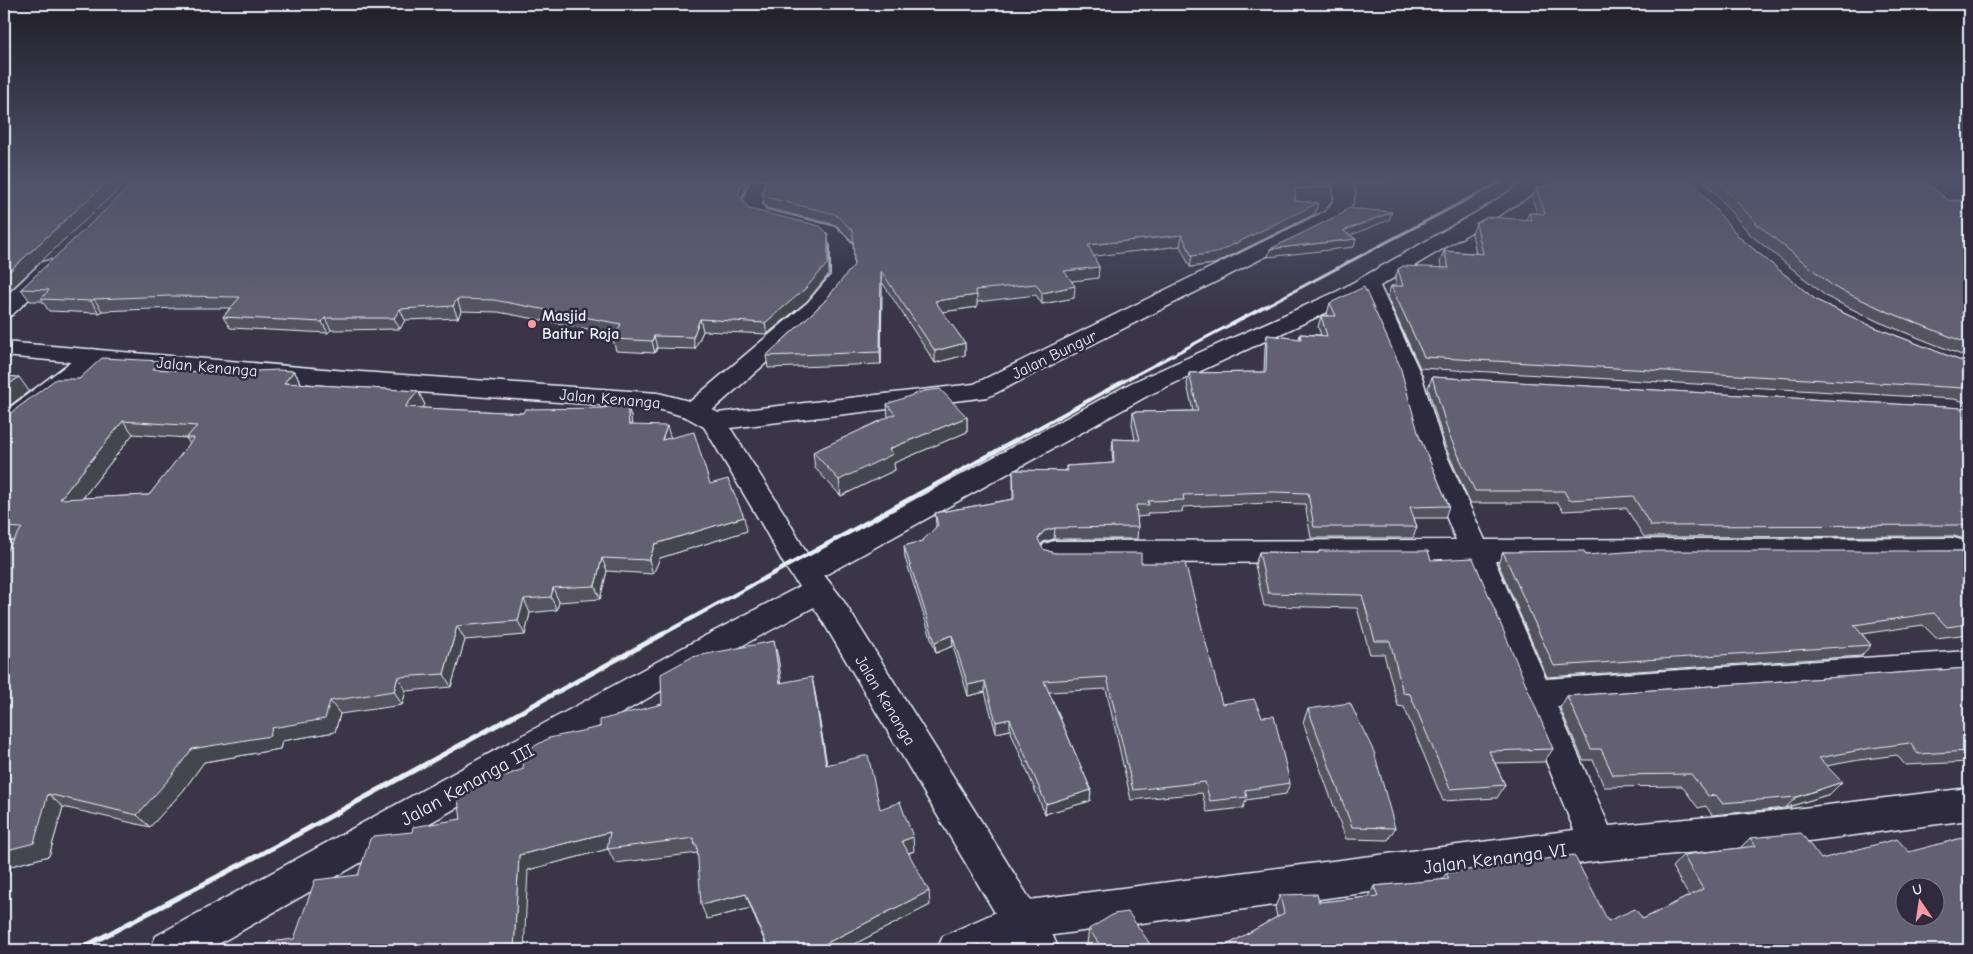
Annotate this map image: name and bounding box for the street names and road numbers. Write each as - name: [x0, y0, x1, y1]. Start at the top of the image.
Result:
- street label: Jalan Bungur: [1009, 326, 1100, 383]
- street label: Jalan Kenanga: [156, 354, 258, 380]
- street label: Jalan Kenanga: [559, 386, 661, 412]
- street label: Jalan Kenanga: [851, 653, 919, 749]
- street label: Jalan Kenanga III: [397, 739, 538, 831]
- street label: Jalan Kenanga VI: [1422, 839, 1568, 879]

